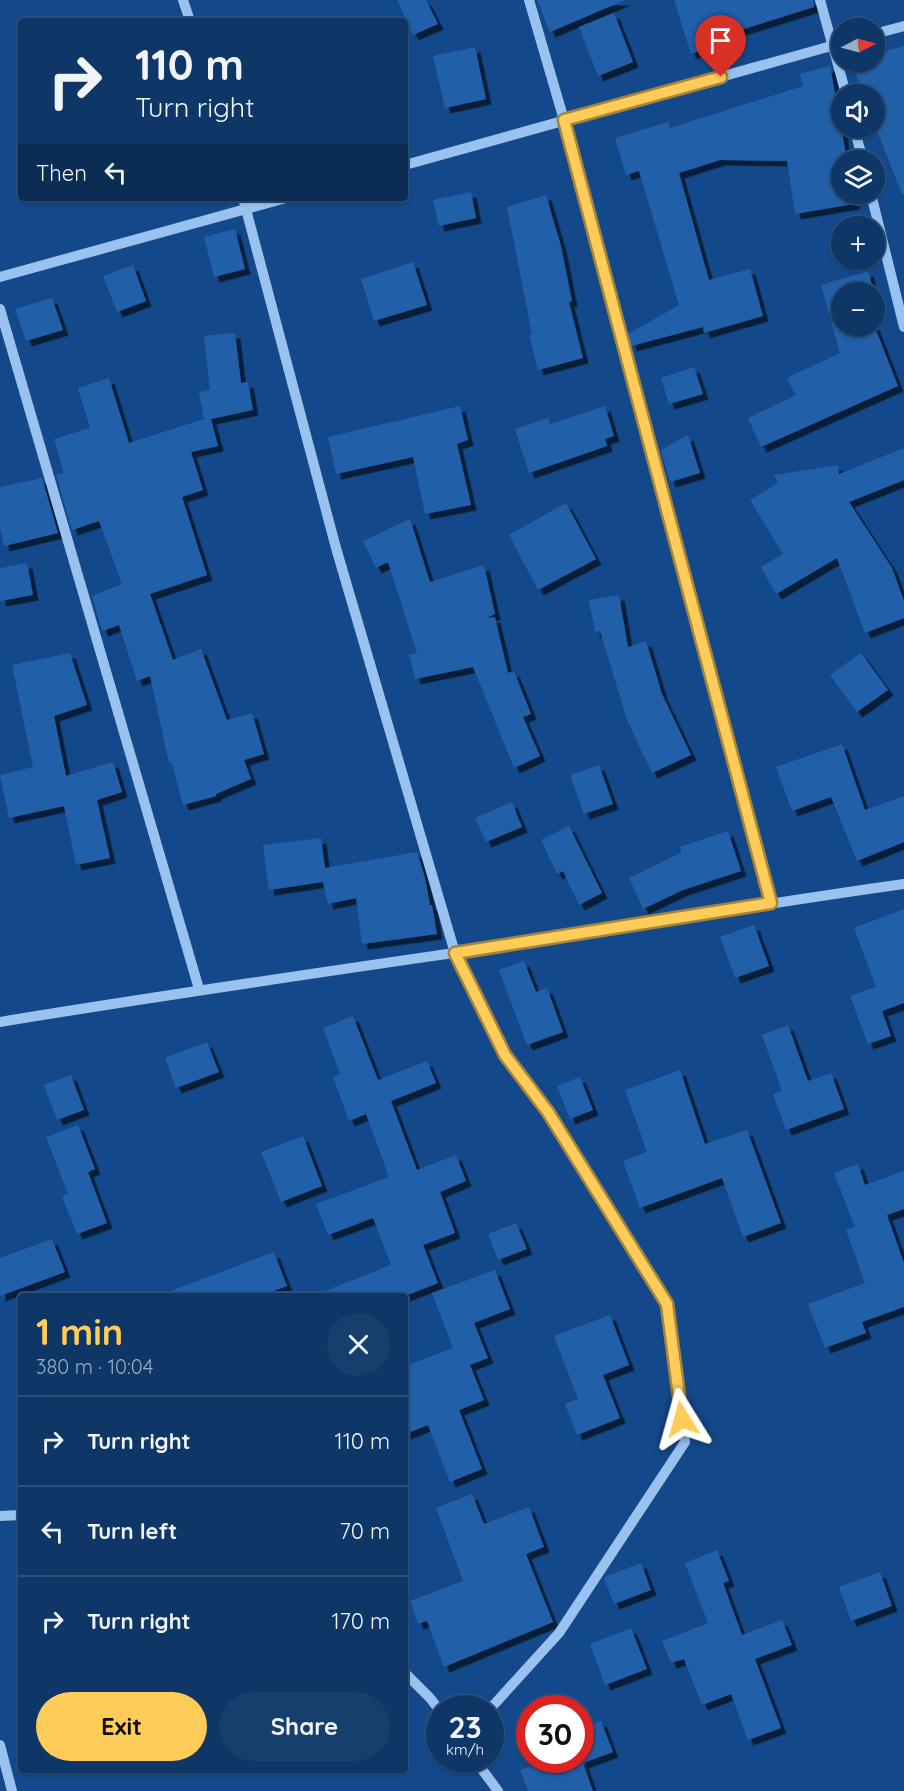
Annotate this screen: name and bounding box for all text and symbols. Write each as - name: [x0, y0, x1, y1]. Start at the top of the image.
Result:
- pin: [695, 15, 746, 77]
- north arrow: [831, 18, 885, 72]
- map controls: [831, 18, 885, 336]
- icon: arrive: [704, 24, 737, 57]
- text: 110 m: [135, 38, 244, 91]
- icon: right: [36, 42, 114, 120]
- button: sound: [831, 84, 885, 138]
- text: Turn right: [135, 90, 254, 124]
- button: layers: [831, 150, 885, 204]
- icon: left: [99, 156, 132, 189]
- text: Then: [36, 159, 87, 187]
- button: +: [831, 216, 885, 270]
- button: −: [831, 282, 885, 336]
- text: 1 min: [36, 1309, 123, 1354]
- button: close: [327, 1313, 390, 1376]
- text: 380 m · 10:04: [36, 1354, 153, 1379]
- position arrow: [650, 1387, 714, 1451]
- icon: right: [36, 1425, 69, 1458]
- text: Turn right: [87, 1427, 191, 1455]
- text: 110 m: [335, 1427, 390, 1455]
- icon: left: [36, 1515, 69, 1548]
- text: Turn left: [87, 1517, 177, 1545]
- text: 70 m: [340, 1517, 390, 1545]
- icon: right: [36, 1605, 69, 1638]
- text: Turn right: [87, 1607, 191, 1635]
- text: 170 m: [331, 1607, 390, 1635]
- button: Exit: [36, 1692, 207, 1761]
- button: Share: [219, 1692, 390, 1761]
- speed limit sign: 30: [516, 1695, 594, 1773]
- text: 23: [448, 1708, 482, 1746]
- text: km/h: [446, 1740, 484, 1759]

